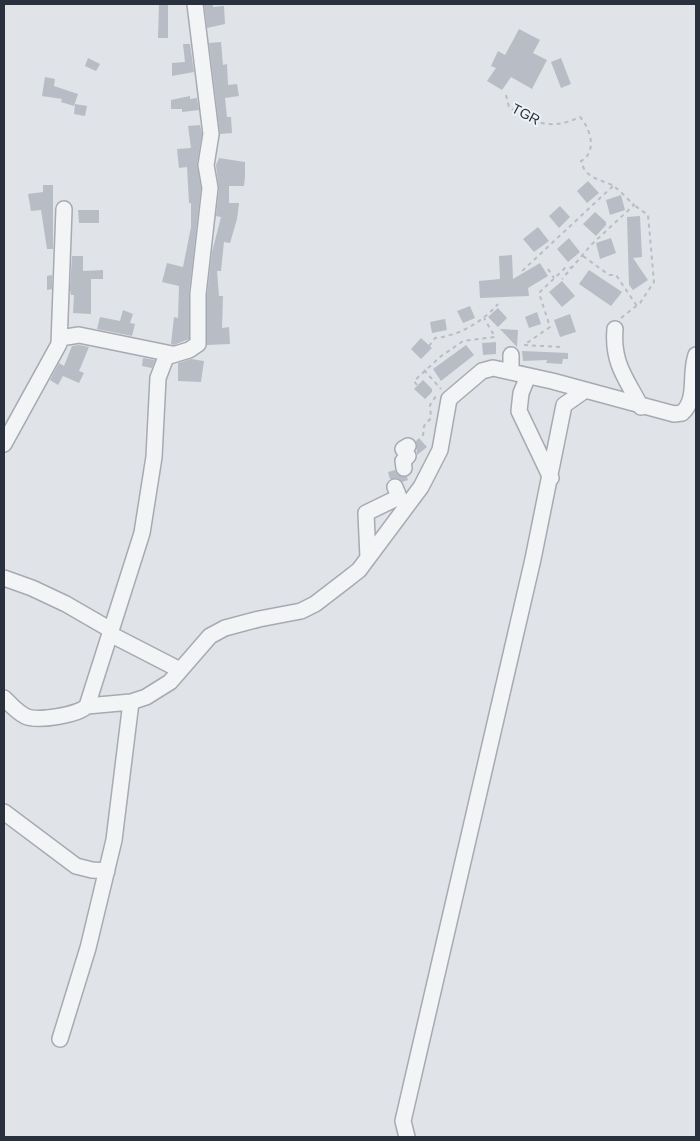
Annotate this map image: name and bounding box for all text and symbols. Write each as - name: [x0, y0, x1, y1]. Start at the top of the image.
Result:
- street label: TGR: [509, 100, 543, 128]

